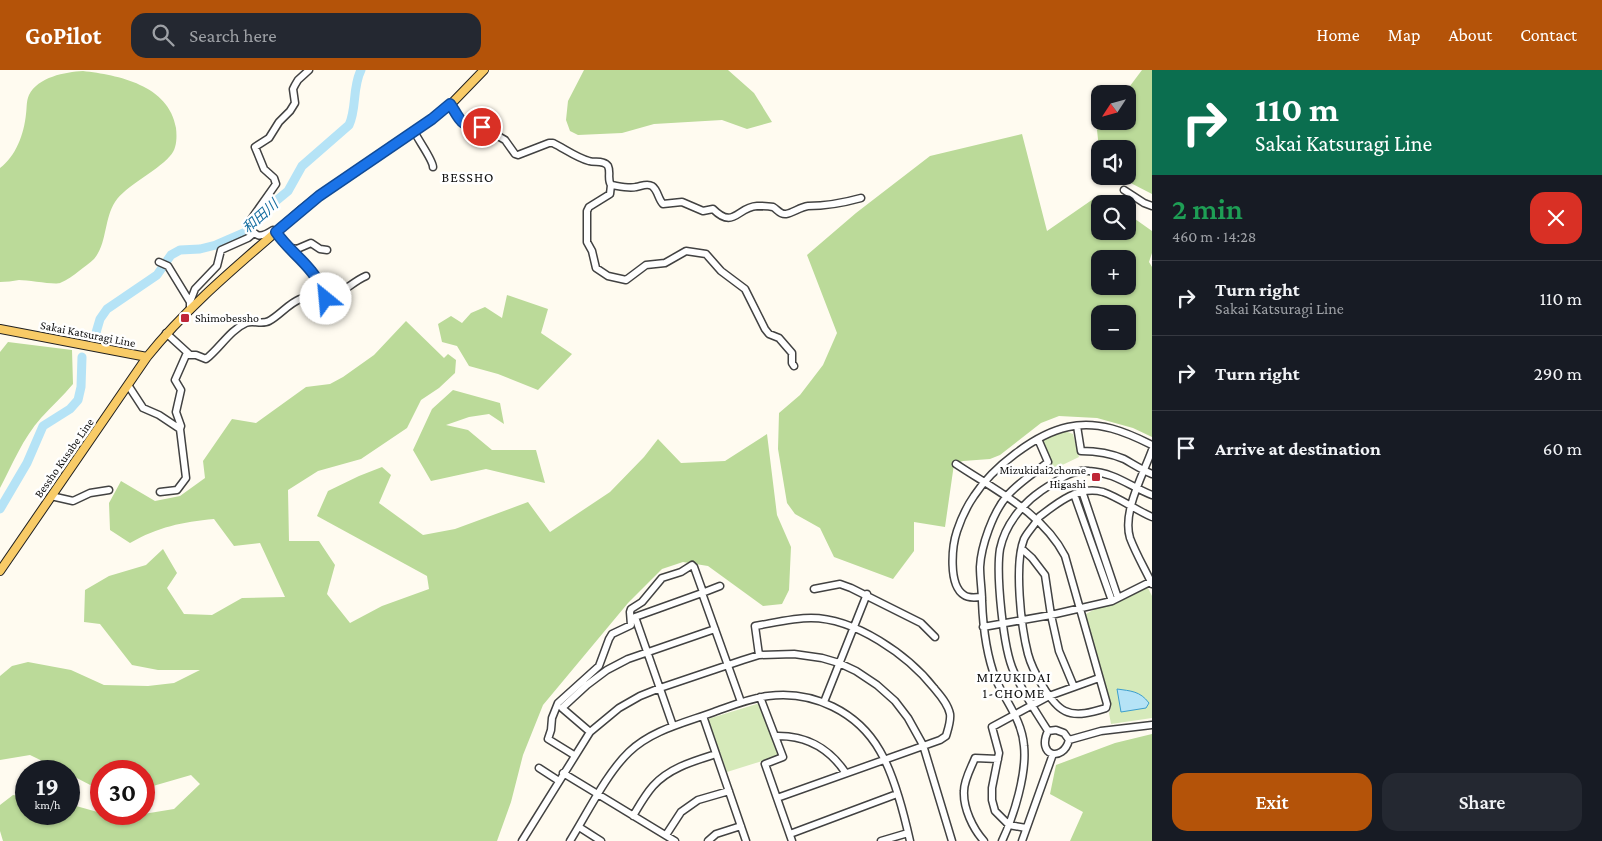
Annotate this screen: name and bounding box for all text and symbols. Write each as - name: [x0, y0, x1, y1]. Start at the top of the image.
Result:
- search box: [131, 13, 481, 58]
- icon: search: [149, 21, 177, 49]
- text: GoPilot: [25, 22, 101, 49]
- text: Search here: [189, 25, 277, 46]
- text: Home: [1317, 25, 1360, 45]
- text: Map: [1388, 25, 1420, 45]
- text: About: [1448, 25, 1492, 45]
- text: Contact: [1520, 25, 1577, 45]
- north arrow: [1091, 85, 1136, 130]
- map controls: [1091, 85, 1136, 350]
- icon: right: [1172, 90, 1237, 155]
- text: 110 m: [1255, 90, 1339, 129]
- pin: [461, 106, 503, 148]
- icon: arrive: [468, 113, 496, 141]
- text: Sakai Katsuragi Line: [1255, 131, 1432, 156]
- button: sound: [1091, 140, 1136, 185]
- district label: BESSHO: [442, 169, 494, 185]
- text: 2 min: [1172, 192, 1243, 225]
- button: close: [1530, 192, 1582, 244]
- water label: 和田川: [239, 195, 282, 236]
- button: search: [1091, 195, 1136, 240]
- text: 460 m · 14:28: [1172, 228, 1256, 245]
- button: +: [1091, 250, 1136, 295]
- position arrow: [299, 272, 351, 324]
- text: Turn right: [1215, 279, 1300, 300]
- icon: right: [1172, 284, 1200, 312]
- text: 110 m: [1540, 288, 1582, 309]
- text: Sakai Katsuragi Line: [1215, 300, 1344, 317]
- button: −: [1091, 305, 1136, 350]
- place label: Shimobessho: [195, 311, 259, 325]
- marker: Shimobessho: [179, 312, 191, 324]
- street label: Sakai Katsuragi Line: [39, 318, 137, 350]
- icon: right: [1172, 359, 1200, 387]
- text: Turn right: [1215, 363, 1300, 384]
- text: 290 m: [1534, 363, 1582, 384]
- street label: Bessho Kusabe Line: [31, 416, 97, 500]
- icon: arrive: [1172, 434, 1200, 462]
- text: Arrive at destination: [1215, 438, 1381, 459]
- text: 60 m: [1543, 438, 1582, 459]
- place label: Mizukidai2chome Higashi: [1000, 463, 1086, 491]
- marker: Mizukidai2chome Higashi: [1090, 471, 1102, 483]
- district label: MIZUKIDAI 1-CHOME: [977, 669, 1051, 701]
- speed limit sign: 30: [90, 760, 155, 825]
- text: 19: [36, 773, 59, 800]
- button: Exit: [1172, 773, 1372, 831]
- button: Share: [1382, 773, 1582, 831]
- text: km/h: [35, 798, 60, 812]

